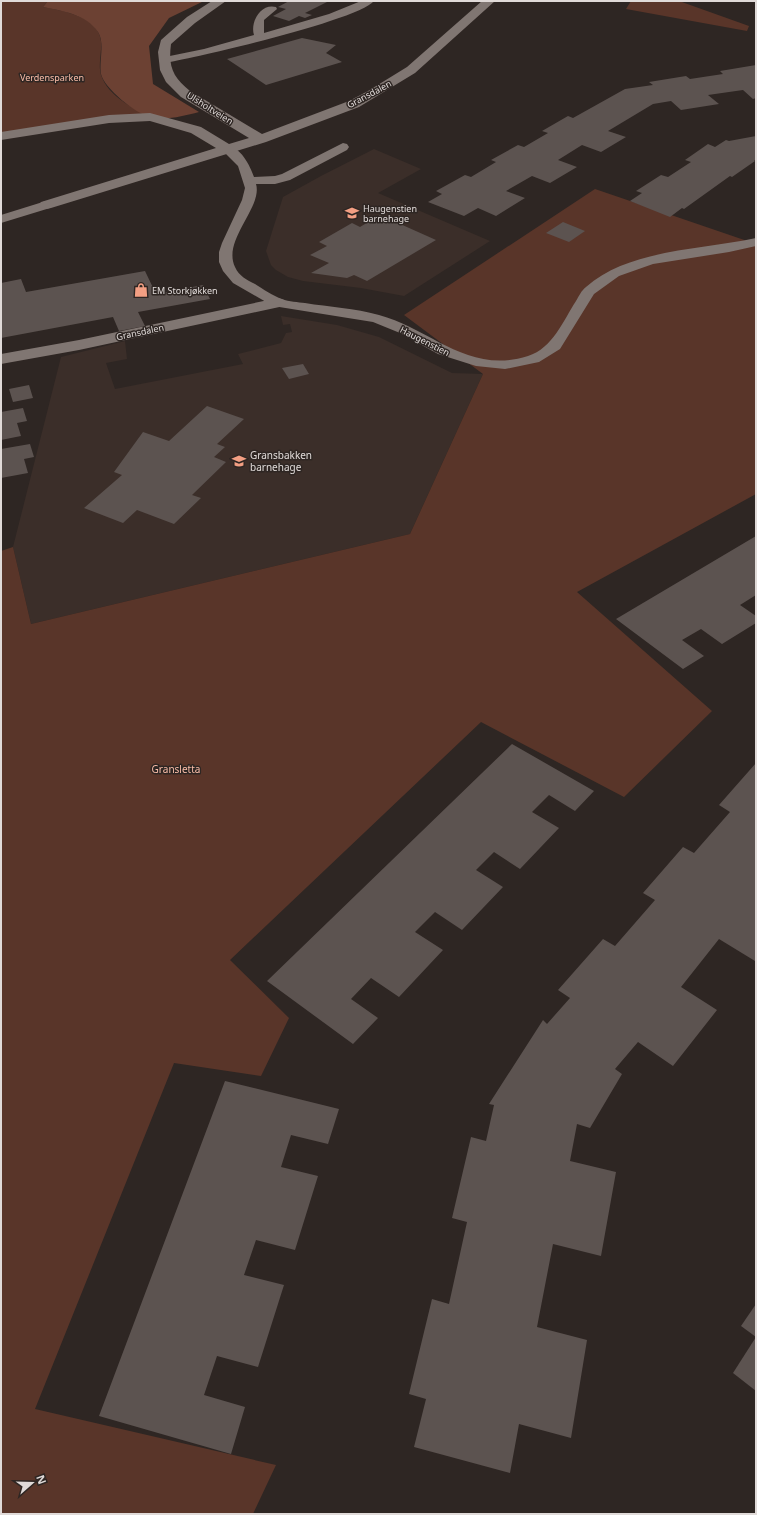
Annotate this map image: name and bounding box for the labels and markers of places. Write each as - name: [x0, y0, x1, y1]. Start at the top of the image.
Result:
- place label: Haugenstien barnehage: [363, 202, 417, 225]
- school or university icon: Haugenstien barnehage: [344, 205, 360, 221]
- shop icon: EM Storkjøkken: [133, 282, 149, 298]
- place label: EM Storkjøkken: [152, 284, 218, 297]
- place label: Gransbakken barnehage: [250, 448, 312, 474]
- school or university icon: Gransbakken barnehage: [231, 453, 247, 469]

